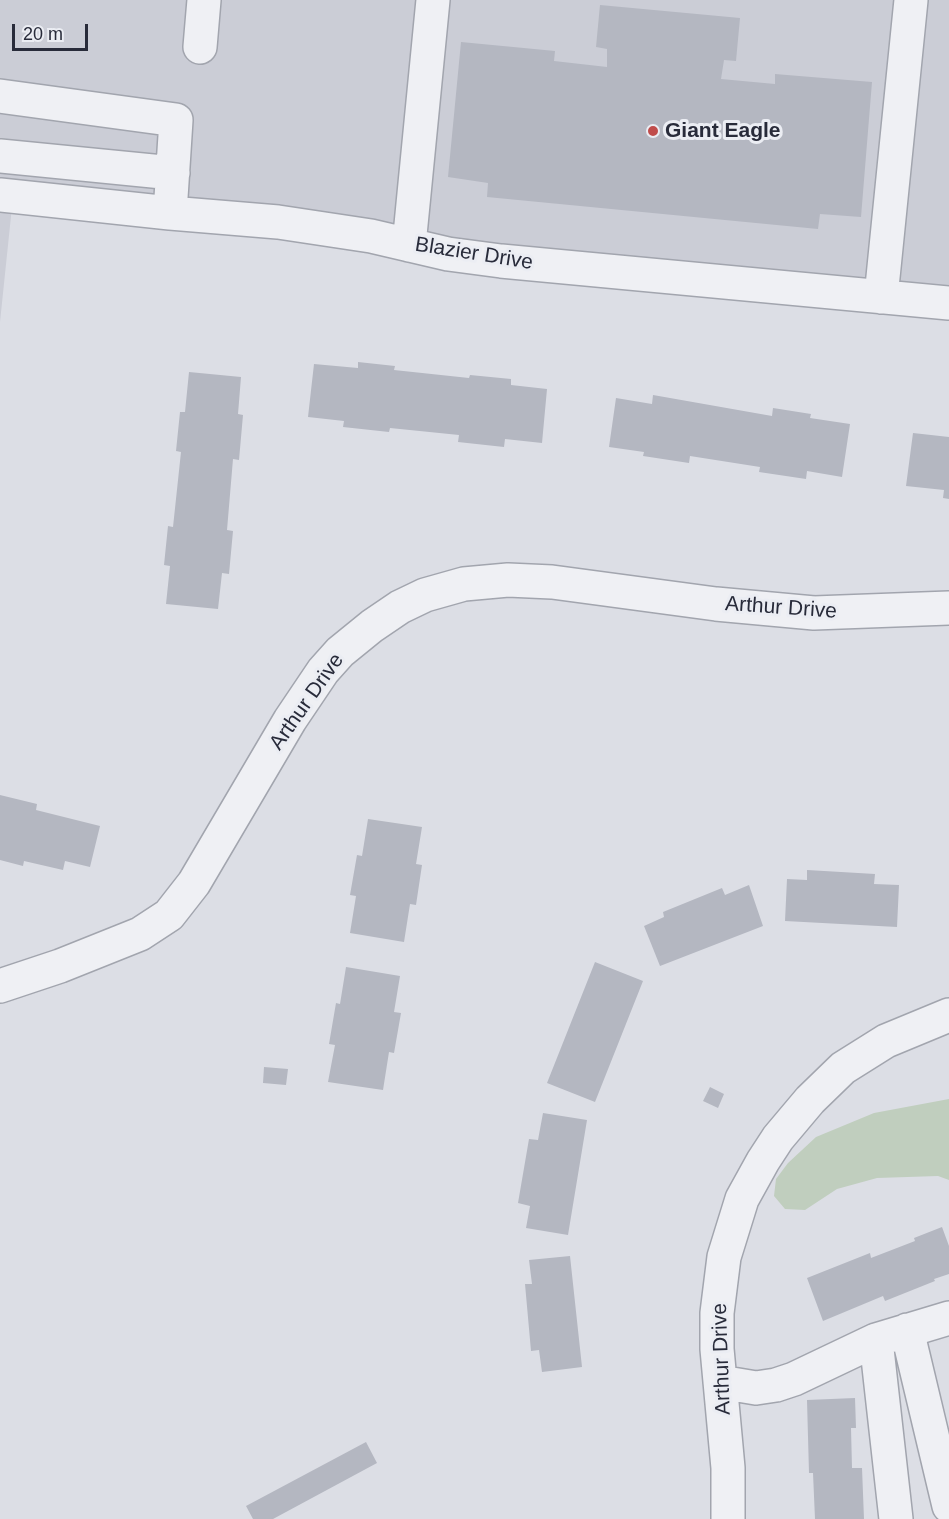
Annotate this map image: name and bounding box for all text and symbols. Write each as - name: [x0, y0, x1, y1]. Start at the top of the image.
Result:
- scale bar: [15, 12, 92, 50]
- text: 20 m: [23, 24, 63, 44]
- place label: Giant Eagle: [665, 118, 781, 144]
- marker: Giant Eagle: [646, 124, 660, 138]
- street label: Blazier Drive: [413, 232, 535, 276]
- street label: Arthur Drive: [724, 592, 838, 624]
- street label: Arthur Drive: [265, 649, 349, 755]
- street label: Arthur Drive: [707, 1303, 737, 1415]

